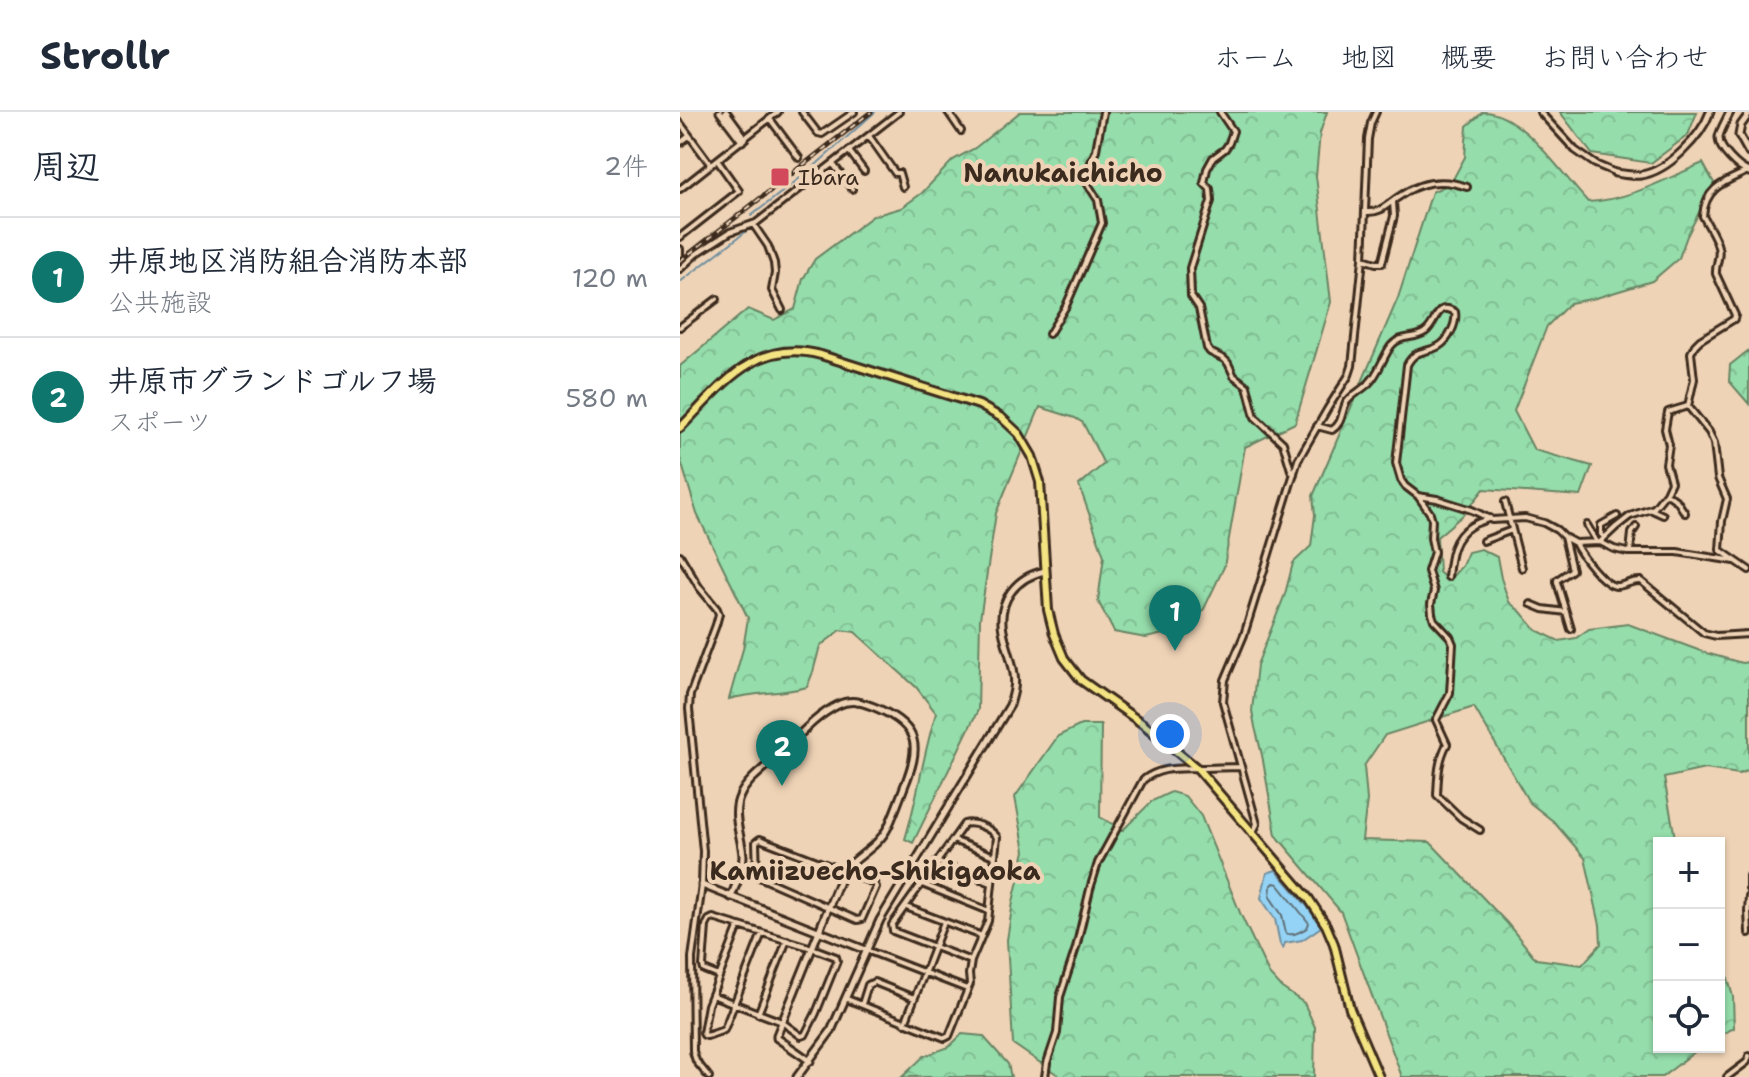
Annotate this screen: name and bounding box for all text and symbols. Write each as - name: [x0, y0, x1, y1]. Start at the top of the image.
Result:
- text: Strollr: [40, 30, 170, 81]
- text: ホーム: [1214, 38, 1297, 76]
- text: 地図: [1341, 38, 1397, 76]
- text: 概要: [1441, 38, 1497, 76]
- text: お問い合わせ: [1541, 38, 1709, 76]
- text: 周辺: [32, 143, 100, 189]
- text: 2件: [604, 148, 648, 183]
- district label: Nanukaichicho: [963, 155, 1163, 190]
- place label: Ibara: [798, 163, 859, 192]
- marker: Ibara: [769, 166, 791, 188]
- text: 井原地区消防組合消防本部: [108, 240, 468, 281]
- text: 1: [52, 260, 64, 295]
- text: 120 m: [572, 260, 648, 295]
- text: 公共施設: [108, 284, 212, 319]
- text: 井原市グランドゴルフ場: [108, 360, 437, 401]
- text: 2: [49, 380, 67, 415]
- text: 580 m: [566, 380, 648, 415]
- text: スポーツ: [108, 404, 211, 439]
- pin: 1: [1149, 585, 1201, 651]
- your location: [1150, 714, 1190, 754]
- pin: 2: [756, 720, 808, 786]
- map controls: [1653, 837, 1725, 1053]
- button: +: [1653, 837, 1725, 909]
- district label: Kamiizuecho-Shikigaoka: [710, 853, 1041, 888]
- button: −: [1653, 909, 1725, 981]
- button: locate: [1653, 981, 1725, 1053]

